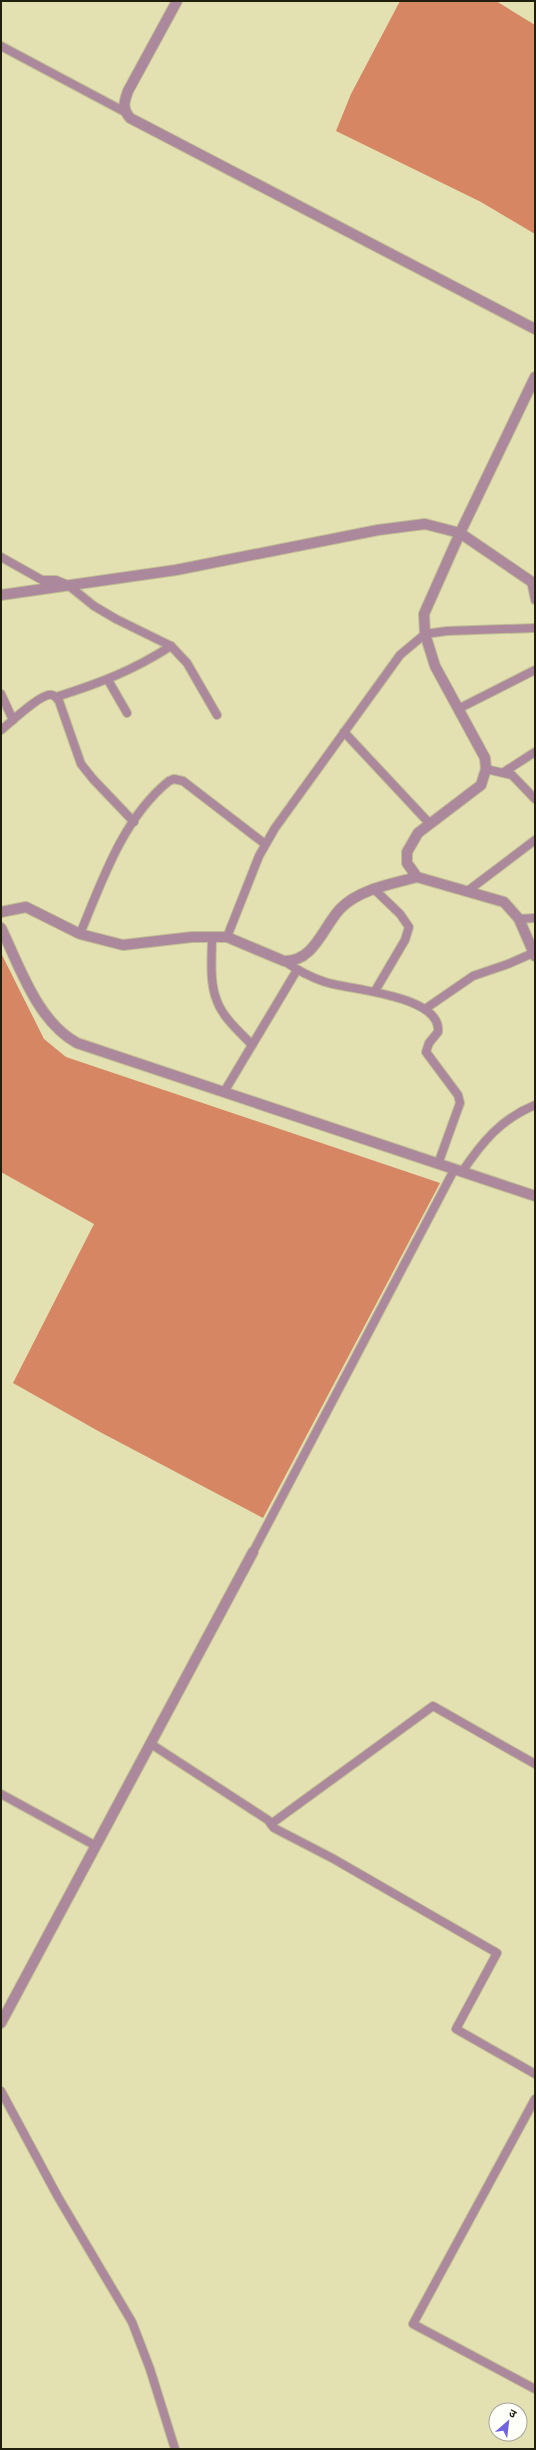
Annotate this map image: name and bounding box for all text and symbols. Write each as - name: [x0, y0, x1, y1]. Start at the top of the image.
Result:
- north arrow: [488, 2402, 528, 2442]
- text: उ: [507, 2406, 519, 2421]

